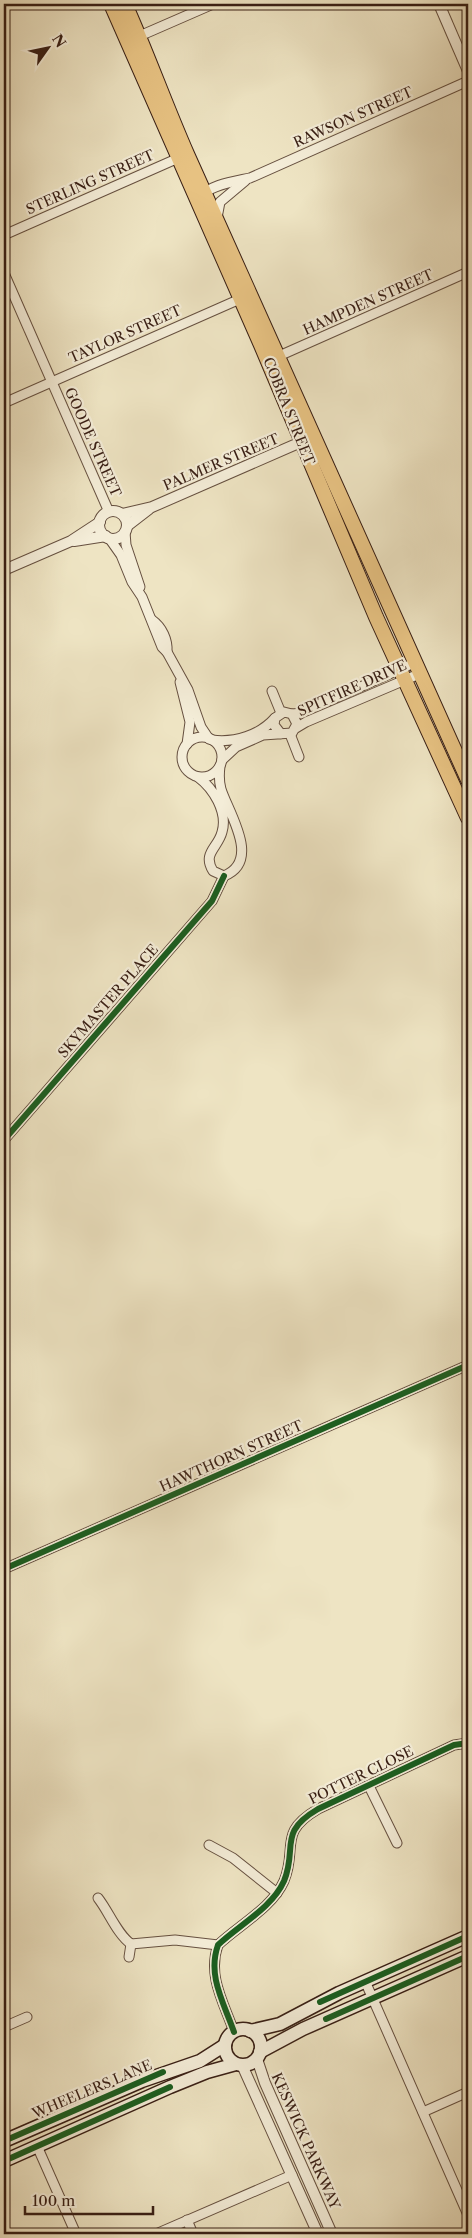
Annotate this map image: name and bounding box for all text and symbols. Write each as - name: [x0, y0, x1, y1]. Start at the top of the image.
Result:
- north arrow: [22, 22, 72, 72]
- text: N: [48, 31, 70, 51]
- street label: RAWSON STREET: [291, 82, 416, 151]
- street label: STERLING STREET: [23, 145, 157, 218]
- street label: HAMPDEN STREET: [300, 265, 436, 339]
- street label: TAYLOR STREET: [66, 301, 185, 367]
- street label: COBRA STREET: [259, 354, 319, 468]
- street label: GOODE STREET: [61, 384, 125, 500]
- street label: PALMER STREET: [160, 429, 282, 495]
- street label: SPITFIRE DRIVE: [295, 656, 409, 720]
- street label: SKYMASTER PLACE: [54, 941, 162, 1061]
- street label: HAWTHORN STREET: [157, 1416, 306, 1496]
- street label: POTTER CLOSE: [306, 1742, 416, 1808]
- street label: WHEELERS LANE: [28, 2056, 155, 2123]
- street label: KESWICK PARKWAY: [268, 2070, 345, 2213]
- scale bar: [25, 2183, 152, 2215]
- text: 100 m: [32, 2191, 75, 2210]

